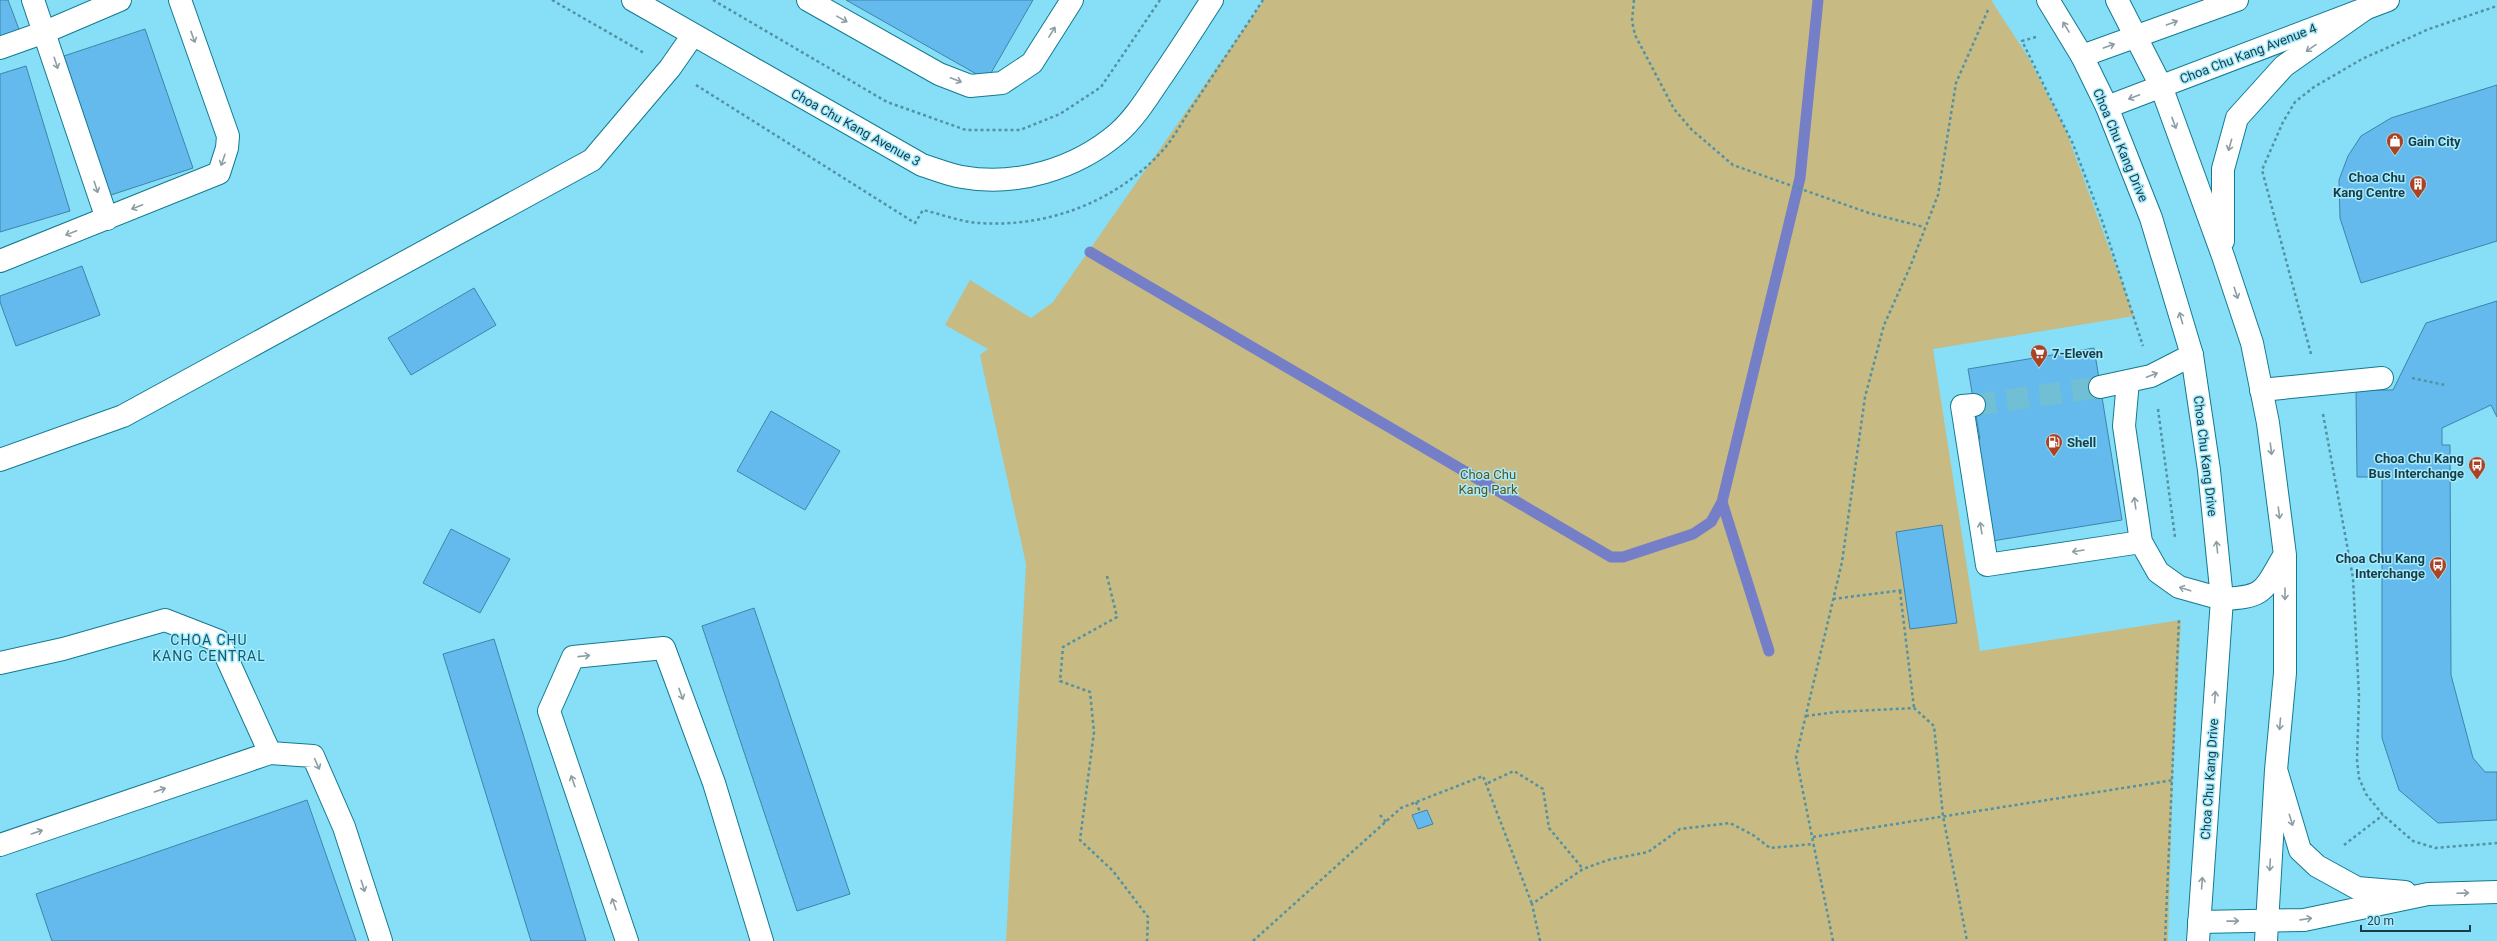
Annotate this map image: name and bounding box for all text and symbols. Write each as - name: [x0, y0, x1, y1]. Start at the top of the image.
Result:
- one-way arrow: [836, 16, 848, 24]
- one-way arrow: [2166, 18, 2178, 26]
- street label: Choa Chu Kang Avenue 4: [2178, 20, 2319, 87]
- one-way arrow: [2062, 22, 2070, 33]
- one-way arrow: [1048, 26, 1056, 38]
- one-way arrow: [190, 30, 197, 43]
- one-way arrow: [2102, 41, 2114, 49]
- one-way arrow: [2305, 43, 2316, 52]
- one-way arrow: [52, 57, 60, 69]
- one-way arrow: [950, 77, 962, 85]
- street label: Choa Chu Kang Avenue 3: [789, 86, 923, 169]
- street label: Choa Chu Kang Drive: [2090, 86, 2151, 204]
- one-way arrow: [2129, 93, 2141, 101]
- one-way arrow: [2171, 117, 2179, 129]
- shop icon: Gain City: [2385, 131, 2405, 156]
- place label: Gain City: [2408, 134, 2461, 149]
- one-way arrow: [2226, 138, 2233, 151]
- one-way arrow: [219, 153, 226, 166]
- place label: Choa Chu Kang Centre: [2333, 170, 2405, 200]
- building icon: Choa Chu Kang Centre: [2408, 174, 2428, 199]
- one-way arrow: [93, 180, 101, 192]
- one-way arrow: [132, 204, 144, 212]
- one-way arrow: [65, 230, 77, 238]
- one-way arrow: [2232, 287, 2240, 299]
- one-way arrow: [2177, 312, 2184, 325]
- supermarket icon: 7-Eleven: [2029, 343, 2049, 368]
- place label: 7-Eleven: [2052, 346, 2103, 361]
- one-way arrow: [2145, 370, 2157, 378]
- street label: Choa Chu Kang Drive: [2191, 395, 2220, 517]
- fuel station icon: Shell: [2044, 432, 2064, 457]
- place label: Shell: [2067, 435, 2096, 450]
- one-way arrow: [2267, 442, 2275, 455]
- place label: Choa Chu Kang Bus Interchange: [2369, 451, 2464, 481]
- bus stop icon: Choa Chu Kang Bus Interchange: [2467, 455, 2487, 480]
- park label: Choa Chu Kang Park: [1458, 467, 1518, 497]
- one-way arrow: [2131, 497, 2139, 510]
- one-way arrow: [2275, 506, 2283, 519]
- one-way arrow: [1977, 522, 1985, 535]
- one-way arrow: [2213, 541, 2221, 554]
- one-way arrow: [2072, 547, 2085, 555]
- place label: Choa Chu Kang Interchange: [2335, 551, 2425, 581]
- bus stop icon: Choa Chu Kang Interchange: [2428, 555, 2448, 580]
- one-way arrow: [2178, 585, 2191, 592]
- one-way arrow: [2281, 587, 2289, 600]
- district label: CHOA CHU KANG CENTRAL: [152, 632, 266, 664]
- one-way arrow: [577, 652, 590, 660]
- one-way arrow: [678, 688, 686, 700]
- one-way arrow: [2212, 691, 2219, 704]
- one-way arrow: [2276, 717, 2283, 730]
- street label: Choa Chu Kang Drive: [2198, 718, 2221, 840]
- one-way arrow: [314, 758, 321, 770]
- one-way arrow: [568, 775, 576, 787]
- one-way arrow: [153, 786, 166, 793]
- one-way arrow: [2288, 814, 2295, 827]
- one-way arrow: [30, 828, 43, 835]
- one-way arrow: [2267, 858, 2274, 871]
- one-way arrow: [2198, 877, 2205, 890]
- one-way arrow: [360, 879, 367, 892]
- one-way arrow: [2456, 890, 2469, 897]
- one-way arrow: [610, 898, 618, 910]
- scale bar: [2361, 907, 2470, 933]
- text: 20 m: [2367, 914, 2394, 928]
- one-way arrow: [2299, 915, 2312, 923]
- one-way arrow: [2226, 917, 2239, 925]

